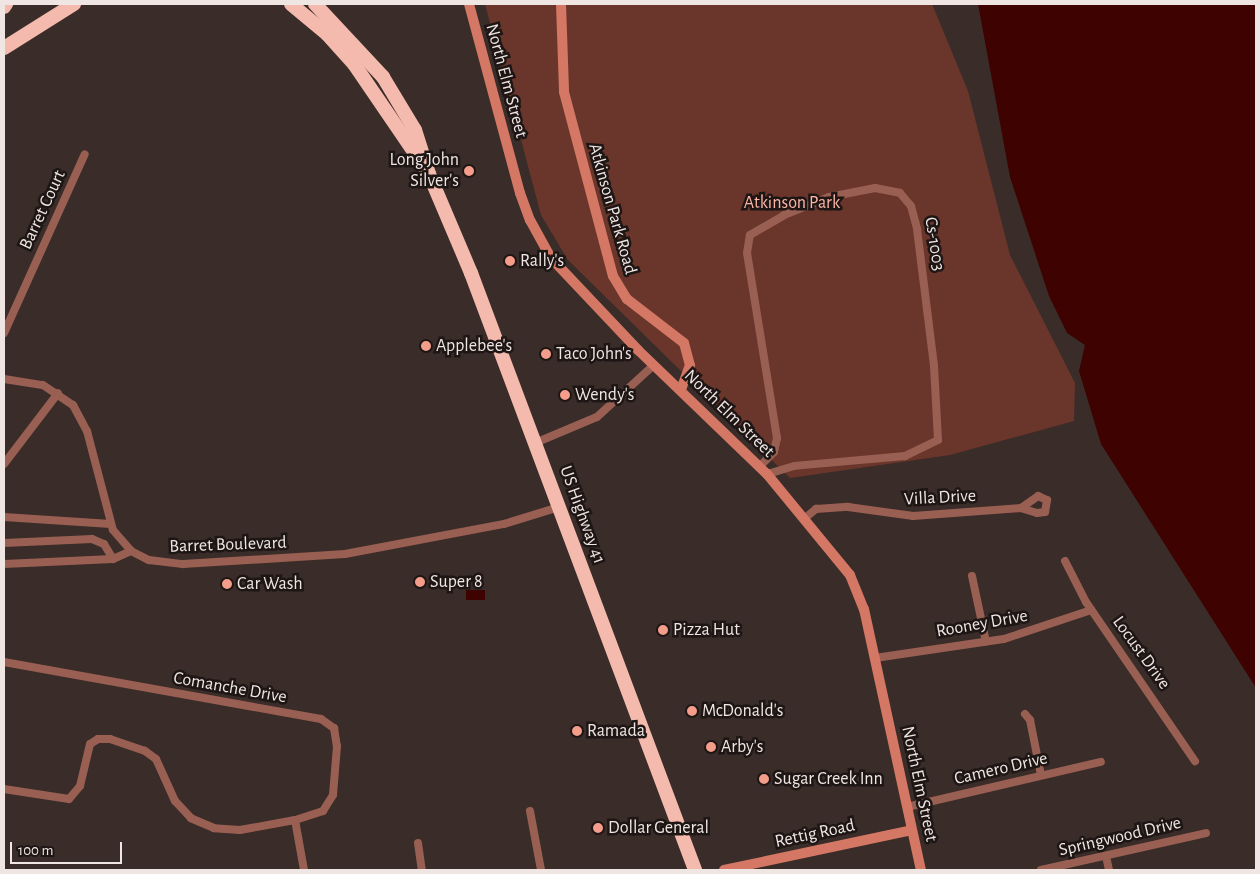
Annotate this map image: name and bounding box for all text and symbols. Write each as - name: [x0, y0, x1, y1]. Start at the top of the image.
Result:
- street label: North Elm Street: [480, 22, 532, 140]
- street label: Atkinson Park Road: [583, 141, 641, 277]
- place label: Long John Silver's: [390, 150, 459, 192]
- marker: Long John Silver's: [463, 165, 475, 177]
- street label: Barret Court: [15, 167, 71, 253]
- park label: Atkinson Park: [744, 192, 840, 214]
- street label: Cs-1003: [919, 216, 949, 272]
- place label: Rally's: [520, 250, 564, 272]
- marker: Rally's: [504, 255, 516, 267]
- place label: Applebee's: [436, 335, 512, 357]
- marker: Applebee's: [420, 340, 432, 352]
- place label: Taco John's: [556, 343, 632, 365]
- marker: Taco John's: [540, 348, 552, 360]
- street label: North Elm Street: [679, 365, 779, 463]
- place label: Wendy's: [575, 384, 635, 406]
- marker: Wendy's: [559, 389, 571, 401]
- street label: US Highway 41: [554, 463, 610, 567]
- street label: Villa Drive: [903, 485, 977, 511]
- street label: Barret Boulevard: [169, 532, 287, 558]
- place label: Super 8: [430, 571, 482, 593]
- place label: Car Wash: [237, 573, 303, 595]
- marker: Super 8: [414, 576, 426, 588]
- marker: Car Wash: [221, 578, 233, 590]
- street label: Rooney Drive: [935, 605, 1029, 643]
- street label: Locust Drive: [1107, 612, 1175, 694]
- place label: Pizza Hut: [673, 619, 740, 641]
- marker: Pizza Hut: [657, 624, 669, 636]
- street label: Comanche Drive: [172, 667, 288, 709]
- place label: McDonald's: [702, 700, 784, 722]
- marker: McDonald's: [686, 705, 698, 717]
- place label: Ramada: [587, 720, 645, 742]
- street label: North Elm Street: [896, 724, 942, 844]
- marker: Ramada: [571, 725, 583, 737]
- place label: Arby's: [721, 736, 763, 758]
- marker: Arby's: [705, 741, 717, 753]
- street label: Camero Drive: [952, 748, 1050, 790]
- place label: Sugar Creek Inn: [774, 768, 883, 790]
- marker: Sugar Creek Inn: [758, 773, 770, 785]
- street label: Springwood Drive: [1057, 812, 1183, 862]
- street label: Rettig Road: [773, 815, 857, 853]
- place label: Dollar General: [608, 817, 709, 839]
- marker: Dollar General: [592, 822, 604, 834]
- scale bar: [12, 832, 125, 864]
- text: 100 m: [18, 843, 53, 858]

